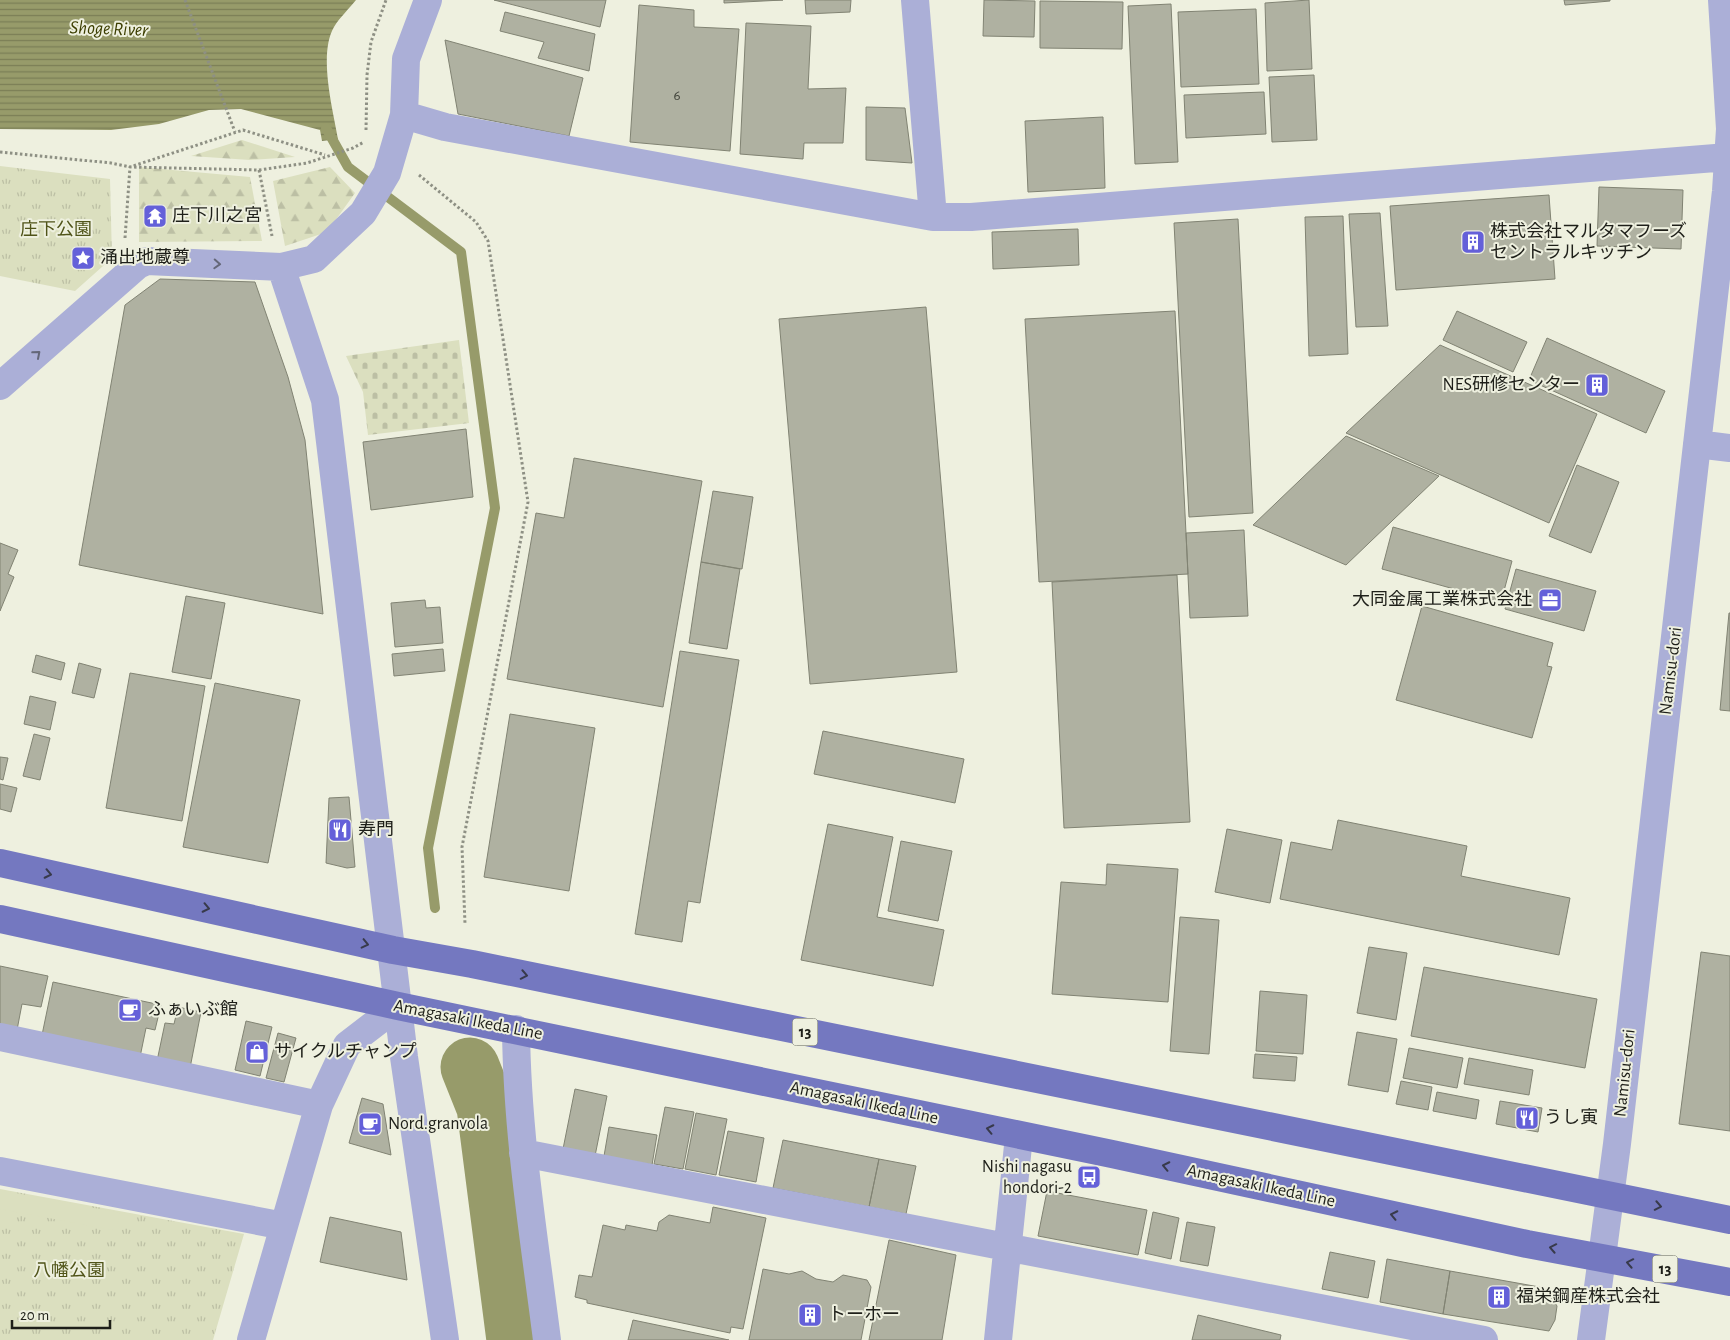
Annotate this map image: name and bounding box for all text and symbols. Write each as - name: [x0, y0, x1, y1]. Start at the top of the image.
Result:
- water label: Shoge River: [69, 18, 149, 40]
- house number: 6: [673, 88, 681, 103]
- temple icon: 庄下川之宮: [142, 203, 168, 229]
- place label: 庄下川之宮: [172, 206, 262, 225]
- park label: 庄下公園: [20, 220, 92, 239]
- place label: 株式会社マルタマフーズ セントラルキッチン: [1490, 221, 1687, 262]
- building icon: 株式会社マルタマフーズ セントラルキッチン: [1460, 229, 1486, 255]
- place icon: 涌出地蔵尊: [70, 245, 96, 271]
- place label: 涌出地蔵尊: [100, 247, 190, 267]
- one-way arrow: [214, 259, 222, 270]
- one-way arrow: [31, 351, 40, 360]
- building icon: NES研修センター: [1584, 372, 1610, 398]
- place label: NES研修センター: [1443, 374, 1580, 394]
- office icon: 大同金属工業株式会社: [1537, 587, 1563, 613]
- place label: 大同金属工業株式会社: [1352, 590, 1532, 609]
- street label: Namisu-dori: [1657, 626, 1685, 716]
- restaurant icon: 寿門: [327, 817, 353, 843]
- place label: 寿門: [358, 820, 394, 839]
- one-way arrow: [43, 868, 52, 879]
- one-way arrow: [202, 903, 211, 913]
- one-way arrow: [361, 938, 369, 949]
- one-way arrow: [520, 970, 529, 980]
- cafe icon: ふぁいぶ館: [117, 997, 143, 1023]
- street label: Amagasaki Ikeda Line: [392, 997, 544, 1043]
- place label: ふぁいぶ館: [148, 1000, 238, 1019]
- road number: 13: [792, 1019, 818, 1046]
- street label: Namisu-dori: [1611, 1028, 1639, 1118]
- shop icon: サイクルチャンプ: [244, 1039, 270, 1065]
- place label: サイクルチャンプ: [274, 1042, 416, 1061]
- street label: Amagasaki Ikeda Line: [788, 1078, 940, 1128]
- restaurant icon: うし寅: [1514, 1105, 1540, 1131]
- place label: うし寅: [1544, 1108, 1598, 1127]
- cafe icon: Nord.granvola: [357, 1111, 383, 1137]
- place label: Nord.granvola: [388, 1115, 488, 1133]
- one-way arrow: [986, 1125, 994, 1135]
- place label: Nishi nagasu hondori-2: [982, 1158, 1072, 1197]
- one-way arrow: [1162, 1161, 1171, 1171]
- street label: Amagasaki Ikeda Line: [1185, 1161, 1337, 1211]
- bus stop icon: Nishi nagasu hondori-2: [1076, 1164, 1102, 1190]
- one-way arrow: [1654, 1200, 1662, 1211]
- one-way arrow: [1389, 1210, 1398, 1221]
- one-way arrow: [1548, 1244, 1557, 1254]
- road number: 13: [1652, 1256, 1678, 1282]
- one-way arrow: [1626, 1258, 1635, 1268]
- park label: 八幡公園: [33, 1261, 105, 1280]
- building icon: 福栄鋼産株式会社: [1486, 1284, 1512, 1310]
- place label: 福栄鋼産株式会社: [1516, 1287, 1660, 1306]
- scale bar: [12, 1298, 110, 1330]
- building icon: トーホー: [797, 1302, 823, 1328]
- place label: トーホー: [828, 1306, 900, 1324]
- text: 20 m: [20, 1308, 49, 1323]

